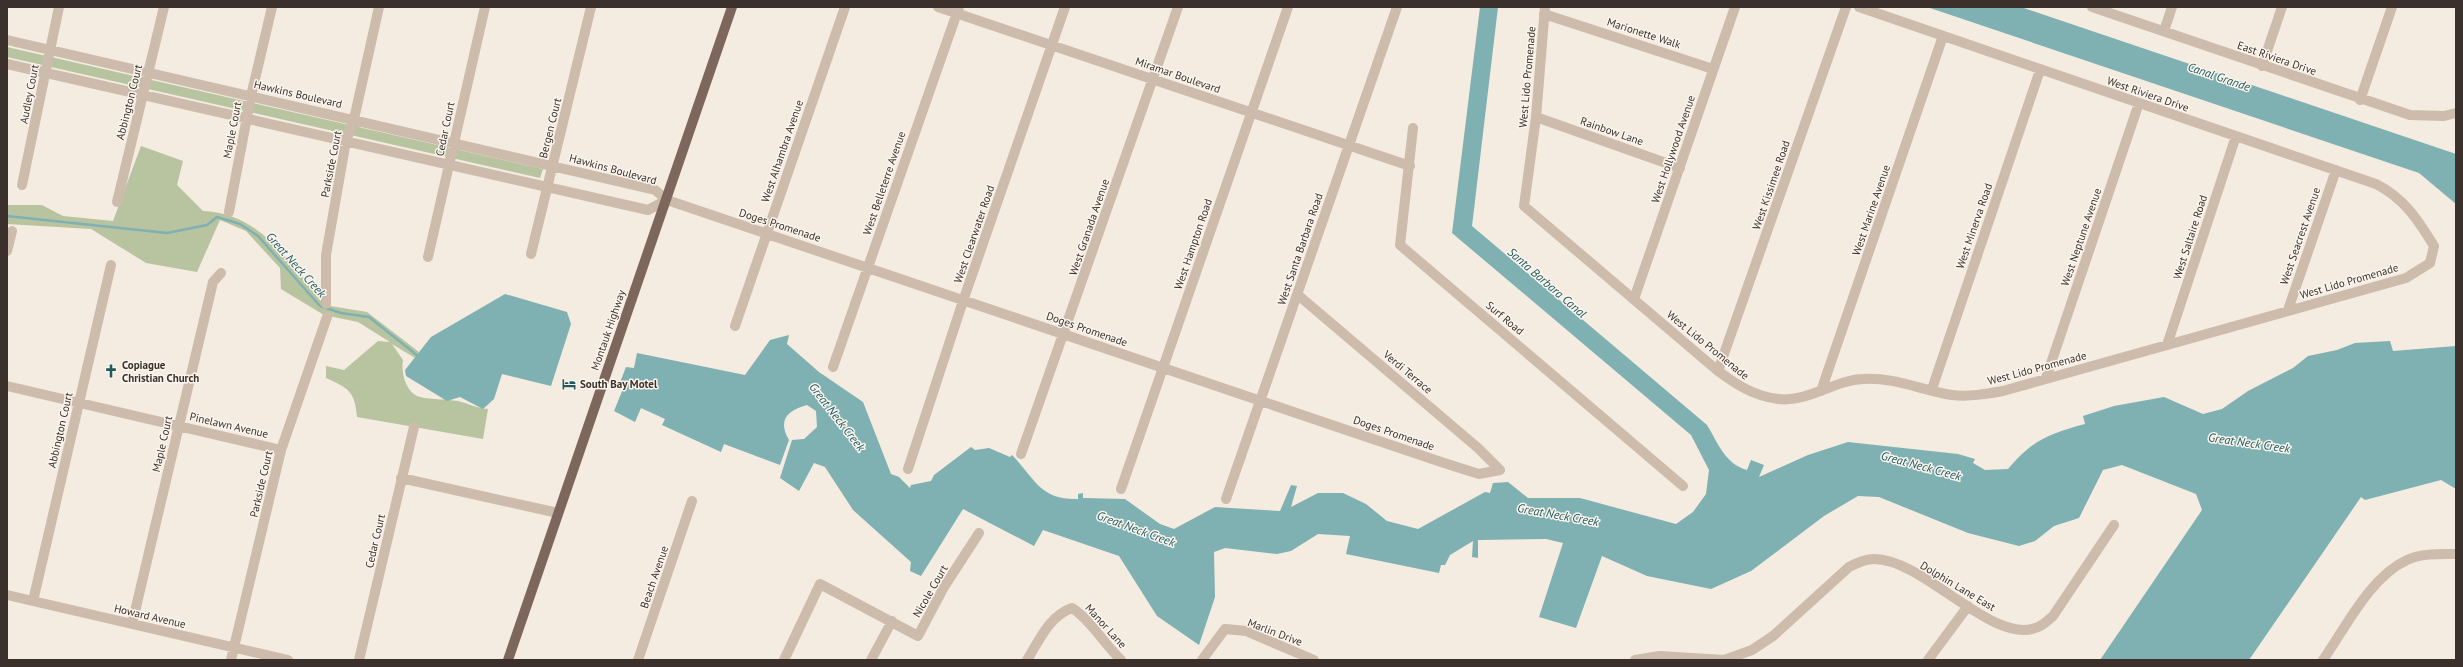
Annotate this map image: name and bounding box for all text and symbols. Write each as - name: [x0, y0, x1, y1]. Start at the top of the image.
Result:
- street label: Marionette Walk: [1605, 15, 1683, 52]
- street label: West Lido Promenade: [1516, 25, 1538, 128]
- street label: East Riviera Drive: [2236, 38, 2319, 78]
- street label: Miramar Boulevard: [1134, 54, 1222, 96]
- water label: Canal Grande: [2186, 59, 2253, 94]
- street label: Audley Court: [16, 63, 42, 125]
- street label: Abbington Court: [113, 63, 145, 141]
- street label: West Riviera Drive: [2105, 73, 2191, 115]
- street label: Hawkins Boulevard: [253, 77, 343, 111]
- street label: West Hollywood Avenue: [1648, 93, 1698, 205]
- street label: Bergen Court: [536, 96, 564, 160]
- street label: West Alhambra Avenue: [758, 98, 806, 204]
- street label: Maple Court: [220, 100, 244, 159]
- street label: Cedar Court: [432, 100, 458, 157]
- street label: Rainbow Lane: [1579, 114, 1646, 148]
- street label: Parkside Court: [318, 129, 344, 199]
- street label: West Belleterre Avenue: [860, 129, 908, 237]
- street label: West Kissimee Road: [1749, 138, 1793, 232]
- street label: Hawkins Boulevard: [568, 151, 658, 187]
- street label: West Marine Avenue: [1849, 162, 1893, 257]
- street label: West Granada Avenue: [1066, 176, 1112, 277]
- street label: West Minerva Road: [1953, 181, 1995, 271]
- street label: West Clearwater Road: [951, 183, 997, 285]
- street label: West Seacrest Avenue: [2277, 185, 2323, 287]
- street label: West Neptune Avenue: [2058, 186, 2104, 288]
- street label: West Santa Barbara Road: [1274, 191, 1326, 307]
- street label: West Saltaire Road: [2170, 193, 2210, 281]
- street label: West Hampton Road: [1171, 197, 1215, 291]
- street label: Doges Promenade: [737, 205, 823, 245]
- water label: Great Neck Creek: [263, 229, 330, 301]
- water label: Santa Barbara Canal: [1505, 244, 1590, 321]
- street label: West Lido Promenade: [2298, 260, 2400, 302]
- street label: Montauk Highway: [588, 287, 629, 372]
- street label: Surf Road: [1483, 298, 1527, 338]
- street label: West Lido Promenade: [1664, 308, 1752, 383]
- street label: Doges Promenade: [1045, 309, 1130, 350]
- street label: Verdi Terrace: [1380, 347, 1436, 397]
- street label: West Lido Promenade: [1986, 348, 2088, 388]
- place label: Copiague Christian Church: [122, 358, 199, 385]
- church icon: Copiague Christian Church: [103, 363, 119, 379]
- hotel icon: South Bay Motel: [561, 376, 577, 392]
- place label: South Bay Motel: [580, 377, 658, 391]
- water label: Great Neck Creek: [806, 380, 869, 454]
- street label: Abbington Court: [44, 391, 76, 469]
- street label: Pinelawn Avenue: [188, 409, 270, 441]
- street label: Doges Promenade: [1352, 413, 1437, 454]
- street label: Maple Court: [149, 414, 175, 474]
- water label: Great Neck Creek: [2207, 429, 2292, 456]
- water label: Great Neck Creek: [1879, 448, 1963, 484]
- street label: Parkside Court: [247, 449, 276, 519]
- water label: Great Neck Creek: [1516, 500, 1601, 529]
- water label: Great Neck Creek: [1095, 507, 1178, 550]
- street label: Cedar Court: [362, 512, 388, 569]
- street label: Beach Avenue: [637, 543, 671, 610]
- street label: Dolphin Lane East: [1918, 558, 1998, 614]
- street label: Nicole Court: [909, 562, 951, 620]
- street label: Howard Avenue: [113, 601, 188, 631]
- street label: Manor Lane: [1082, 601, 1130, 652]
- street label: Marlin Drive: [1246, 615, 1305, 649]

